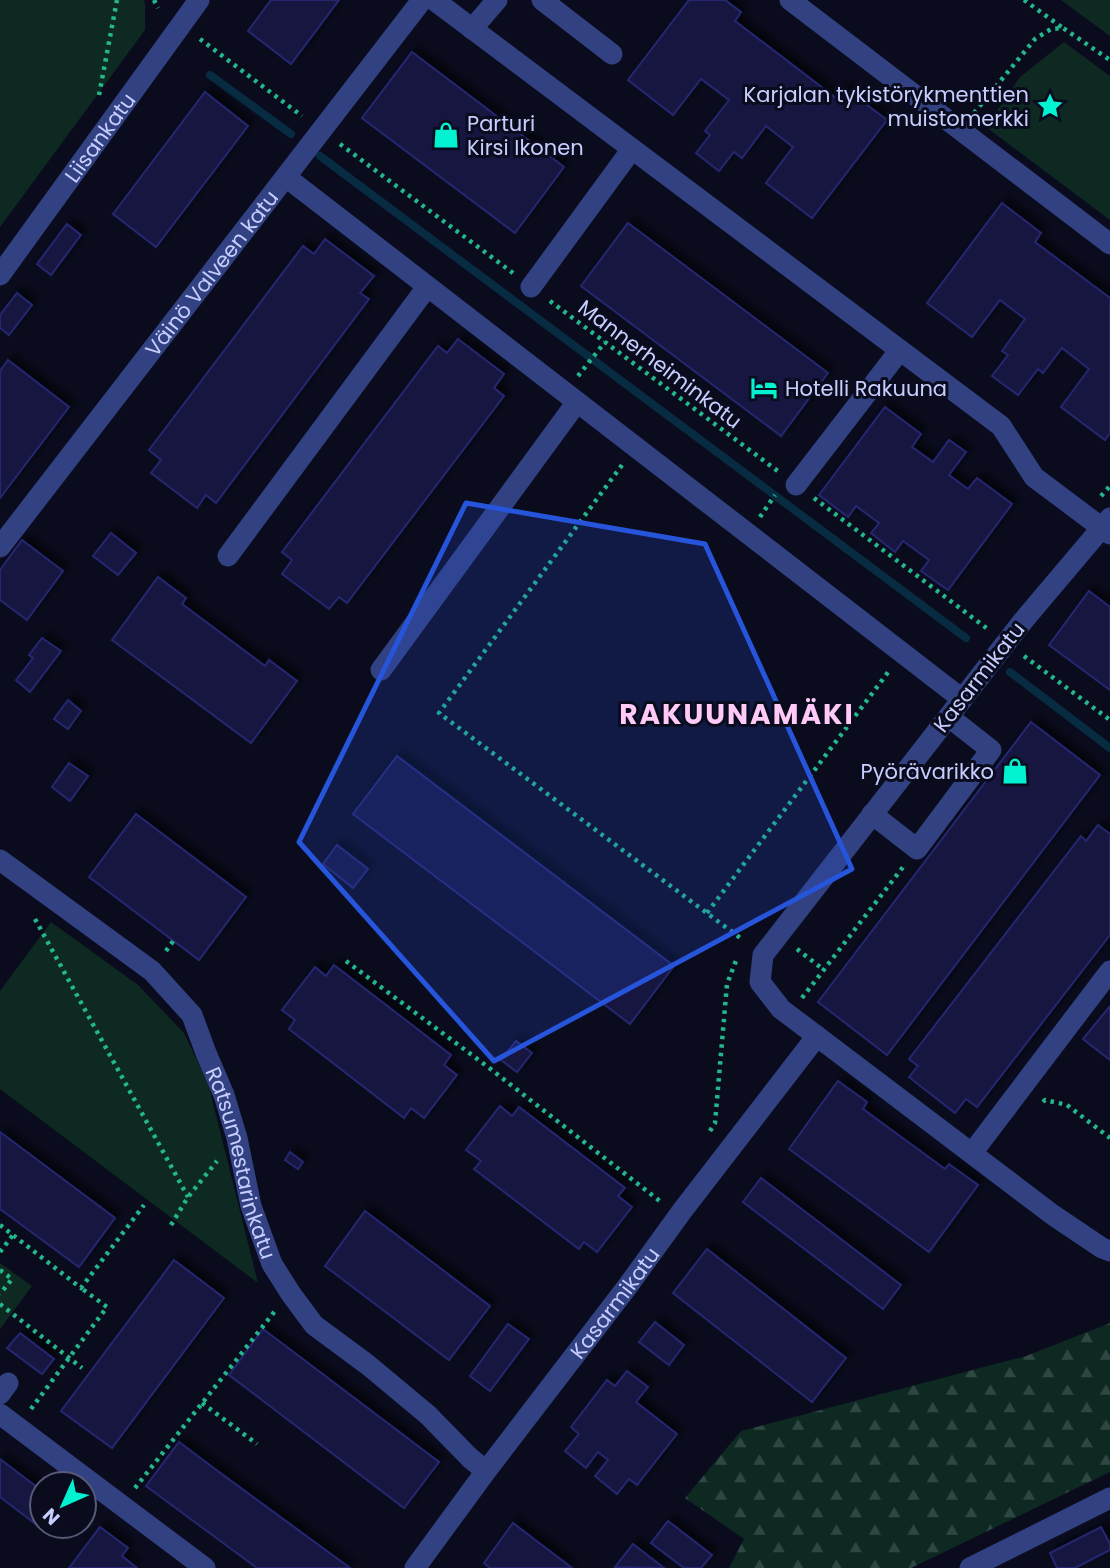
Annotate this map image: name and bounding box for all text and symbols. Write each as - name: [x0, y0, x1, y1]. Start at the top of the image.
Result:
- place label: Karjalan tykistörykmenttien muistomerkki: [744, 80, 1029, 133]
- street label: Liisankatu: [57, 87, 142, 188]
- place icon: Karjalan tykistörykmenttien muistomerkki: [1035, 91, 1065, 121]
- place label: Parturi Kirsi Ikonen: [467, 109, 584, 162]
- shop icon: Parturi Kirsi Ikonen: [431, 120, 461, 150]
- street label: Väinö Valveen katu: [138, 184, 285, 362]
- street label: Mannerheiminkatu: [572, 293, 748, 435]
- hotel icon: Hotelli Rakuuna: [749, 373, 779, 403]
- place label: Hotelli Rakuuna: [785, 374, 947, 403]
- street label: Kasarmikatu: [927, 616, 1031, 738]
- district label: RAKUUNAMÄKI: [619, 695, 855, 734]
- shop icon: Pyörävarikko: [1000, 756, 1030, 786]
- place label: Pyörävarikko: [861, 757, 994, 786]
- street label: Ratsumestarinkatu: [199, 1062, 283, 1263]
- street label: Kasarmikatu: [563, 1241, 666, 1364]
- north arrow: [28, 1470, 98, 1540]
- text: N: [37, 1502, 66, 1531]

